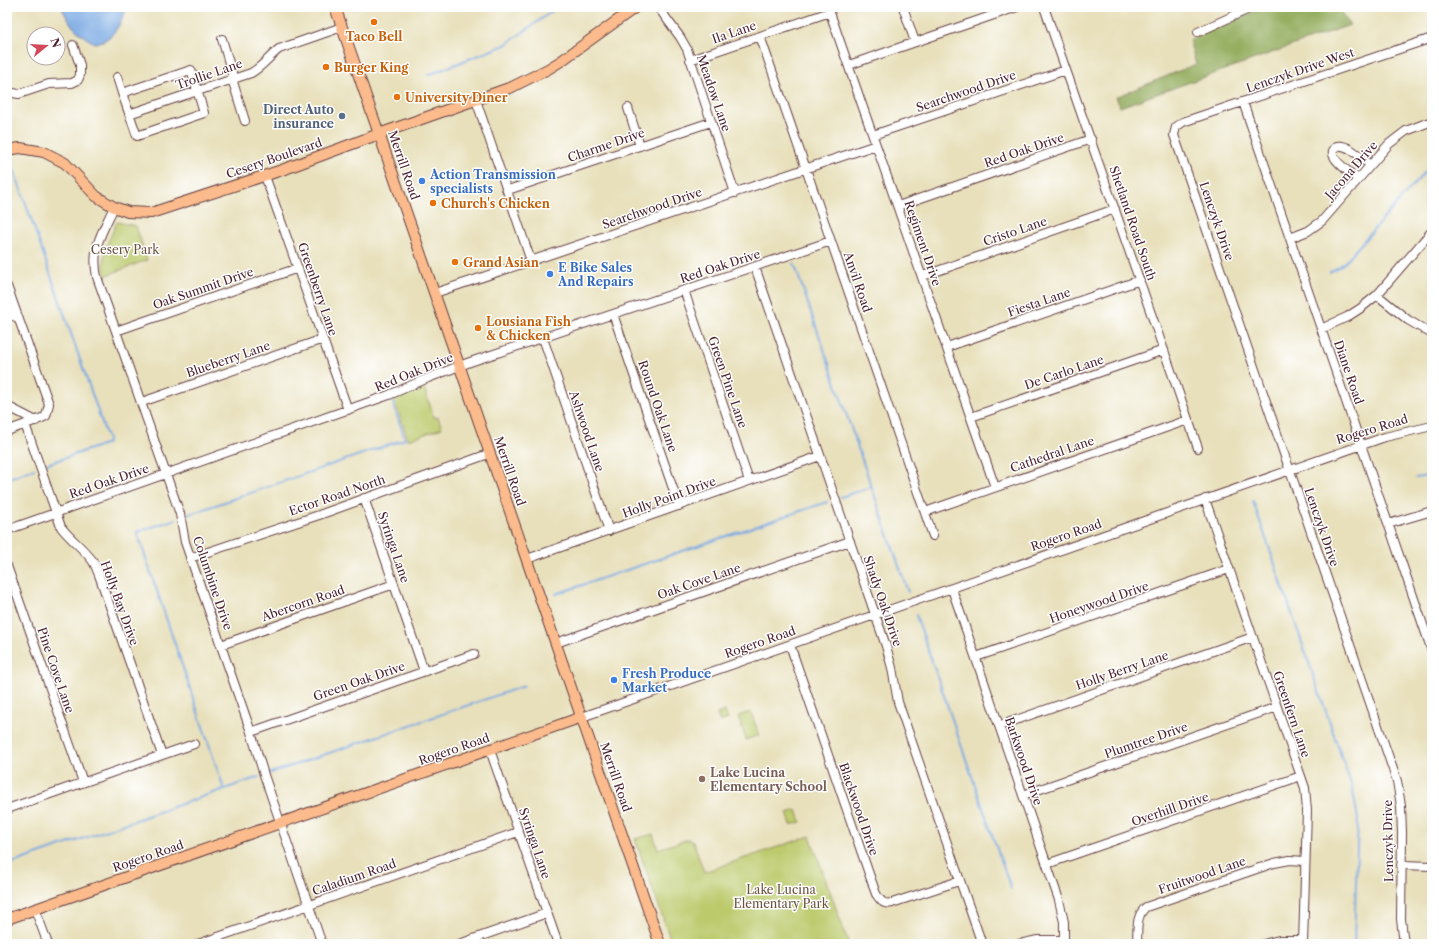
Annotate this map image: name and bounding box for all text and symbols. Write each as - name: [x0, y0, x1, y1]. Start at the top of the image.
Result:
- marker: Taco Bell: [369, 17, 379, 27]
- street label: Ila Lane: [710, 17, 758, 47]
- north arrow: [26, 26, 66, 66]
- place label: Taco Bell: [345, 29, 403, 44]
- text: N: [47, 36, 64, 50]
- street label: Lenczyk Drive West: [1244, 44, 1357, 96]
- street label: Meadow Lane: [694, 53, 734, 134]
- street label: Trollie Lane: [174, 55, 245, 92]
- place label: Burger King: [334, 60, 410, 75]
- marker: Burger King: [321, 62, 331, 72]
- street label: Searchwood Drive: [914, 67, 1018, 115]
- place label: University Diner: [405, 90, 508, 105]
- marker: University Diner: [392, 92, 402, 102]
- place label: Direct Auto insurance: [263, 102, 334, 131]
- marker: Direct Auto insurance: [337, 111, 347, 121]
- street label: Charme Drive: [566, 125, 647, 165]
- street label: Merrill Road: [385, 128, 423, 202]
- street label: Red Oak Drive: [982, 129, 1066, 171]
- street label: Cesery Boulevard: [224, 134, 325, 181]
- street label: Jacona Drive: [1320, 138, 1381, 204]
- street label: Shetland Road South: [1106, 164, 1160, 283]
- place label: Action Transmission specialists: [429, 167, 557, 196]
- marker: Action Transmission specialists: [417, 176, 427, 186]
- street label: Lenczyk Drive: [1197, 180, 1238, 263]
- street label: Searchwood Drive: [600, 184, 704, 232]
- place label: Church's Chicken: [441, 196, 551, 211]
- marker: Church's Chicken: [428, 198, 438, 208]
- street label: Regiment Drive: [901, 198, 945, 288]
- street label: Cristo Lane: [981, 213, 1049, 249]
- street label: Greenberry Lane: [295, 240, 341, 338]
- park label: Cesery Park: [91, 242, 160, 257]
- street label: Red Oak Drive: [678, 246, 762, 286]
- street label: Anvil Road: [840, 249, 876, 315]
- place label: Grand Asian: [463, 255, 540, 270]
- marker: Grand Asian: [450, 257, 460, 267]
- place label: E Bike Sales And Repairs: [557, 260, 634, 289]
- street label: Oak Summit Drive: [151, 264, 256, 312]
- marker: E Bike Sales And Repairs: [545, 269, 555, 279]
- street label: Fiesta Lane: [1006, 284, 1073, 320]
- place label: Lousiana Fish & Chicken: [486, 314, 572, 343]
- marker: Lousiana Fish & Chicken: [473, 323, 483, 333]
- street label: Green Pine Lane: [705, 334, 751, 430]
- street label: Blueberry Lane: [184, 337, 272, 380]
- street label: Diane Road: [1331, 338, 1367, 407]
- street label: Red Oak Drive: [373, 349, 456, 395]
- street label: De Carlo Lane: [1022, 351, 1106, 393]
- street label: Round Oak Lane: [635, 358, 681, 454]
- street label: Ashwood Lane: [566, 388, 608, 474]
- street label: Rogero Road: [1334, 411, 1410, 447]
- street label: Cathedral Lane: [1008, 433, 1096, 475]
- street label: Merrill Road: [491, 434, 529, 508]
- street label: Red Oak Drive: [67, 460, 151, 502]
- street label: Ector Road North: [287, 471, 388, 519]
- street label: Holly Point Drive: [620, 473, 718, 521]
- street label: Lenczyk Drive: [1302, 486, 1343, 569]
- street label: Syringa Lane: [375, 510, 413, 585]
- street label: Rogero Road: [1028, 516, 1104, 554]
- street label: Columbine Drive: [190, 534, 236, 632]
- street label: Shady Oak Drive: [860, 554, 906, 649]
- street label: Holly Bay Drive: [98, 559, 142, 648]
- street label: Oak Cove Lane: [655, 560, 743, 602]
- street label: Honeywood Drive: [1047, 578, 1151, 626]
- street label: Abercorn Road: [259, 582, 347, 625]
- street label: Rogero Road: [722, 623, 798, 661]
- street label: Pine Cove Lane: [34, 625, 78, 715]
- street label: Holly Berry Lane: [1074, 647, 1171, 693]
- street label: Green Oak Drive: [311, 658, 407, 704]
- place label: Fresh Produce Market: [622, 666, 711, 695]
- street label: Greenfern Lane: [1270, 669, 1314, 760]
- marker: Fresh Produce Market: [609, 675, 619, 685]
- street label: Barkwood Drive: [1002, 715, 1046, 807]
- street label: Plumtree Drive: [1102, 719, 1190, 761]
- street label: Rogero Road: [416, 730, 492, 768]
- street label: Merrill Road: [597, 740, 635, 814]
- street label: Blackwood Drive: [836, 761, 882, 858]
- place label: Lake Lucina Elementary School: [710, 765, 827, 794]
- marker: Lake Lucina Elementary School: [697, 774, 707, 784]
- street label: Overhill Drive: [1129, 789, 1211, 829]
- street label: Lenczyk Drive: [1380, 799, 1396, 882]
- street label: Syringa Lane: [516, 806, 554, 881]
- street label: Rogero Road: [110, 837, 186, 875]
- street label: Fruitwood Lane: [1156, 853, 1248, 897]
- street label: Caladium Road: [310, 855, 399, 898]
- park label: Lake Lucina Elementary Park: [733, 882, 830, 911]

